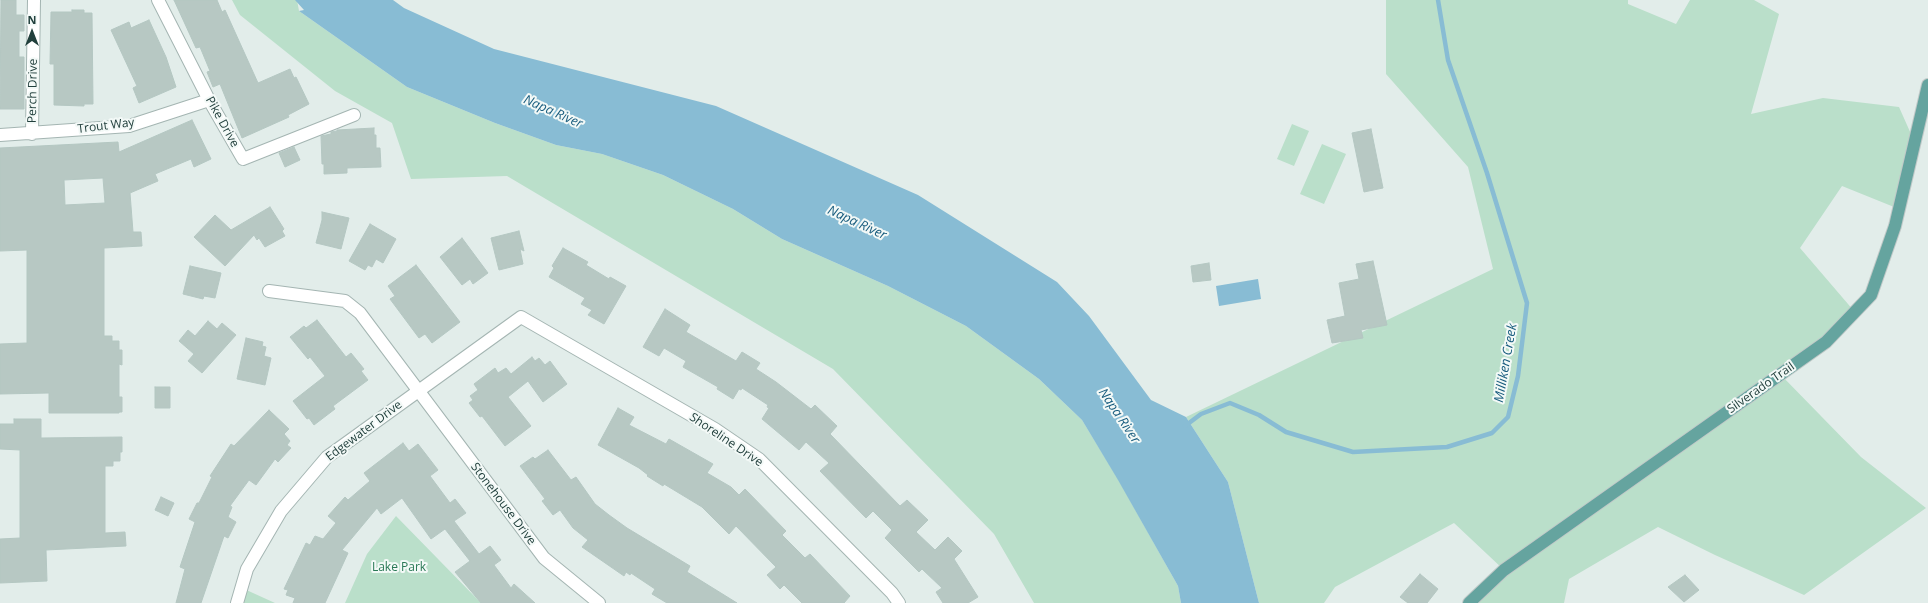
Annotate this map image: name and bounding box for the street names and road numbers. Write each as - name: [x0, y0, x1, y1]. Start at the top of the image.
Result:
- street label: Perch Drive: [25, 59, 41, 123]
- street label: Pike Drive: [202, 94, 242, 150]
- street label: Trout Way: [77, 115, 135, 137]
- street label: Silverado Trail: [1725, 359, 1797, 417]
- street label: Edgewater Drive: [323, 398, 405, 464]
- street label: Shoreline Drive: [687, 410, 765, 470]
- street label: Stonehouse Drive: [467, 460, 539, 548]

